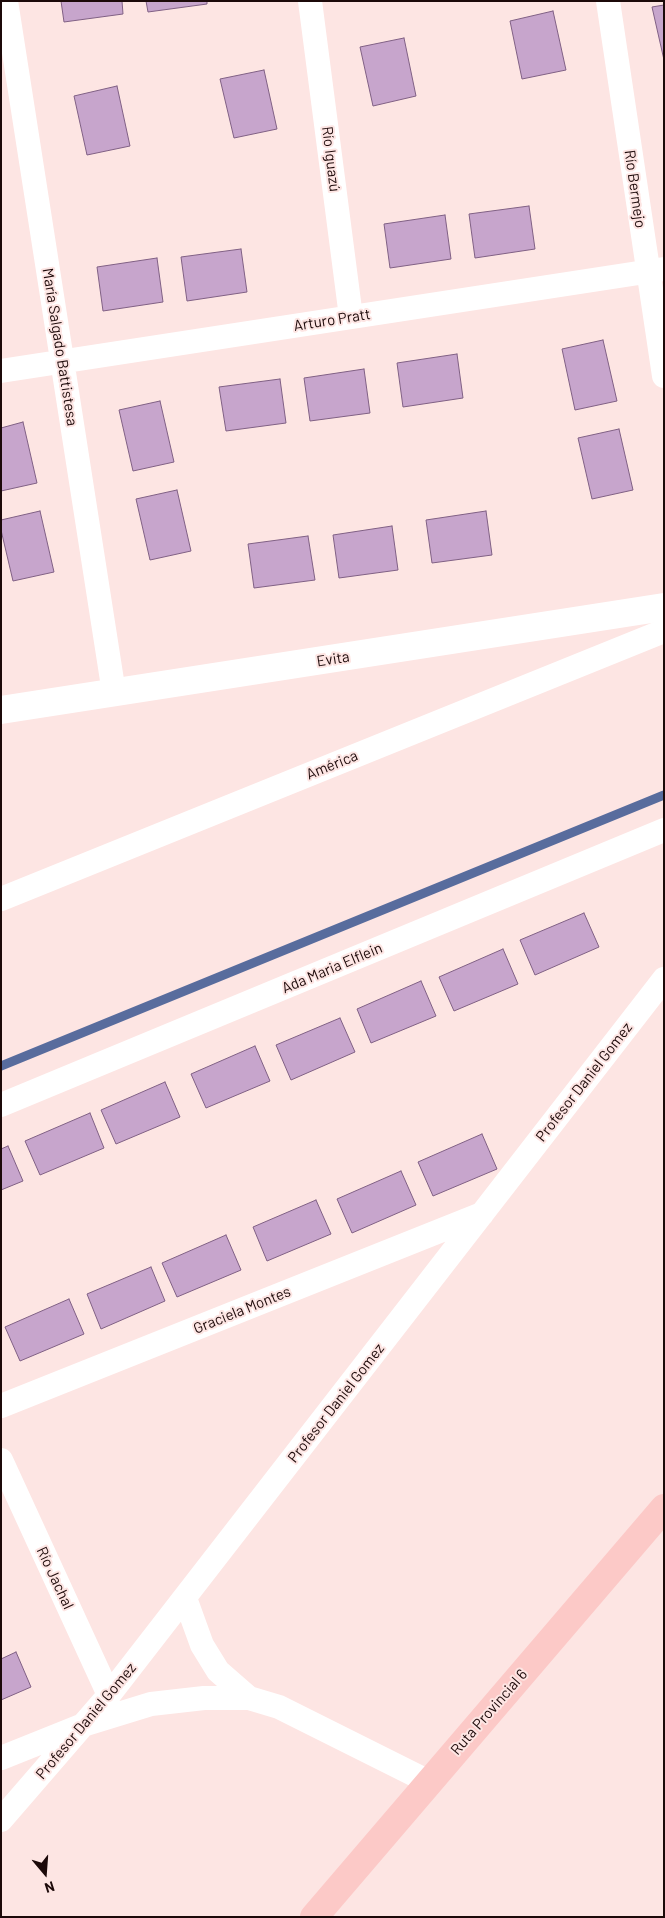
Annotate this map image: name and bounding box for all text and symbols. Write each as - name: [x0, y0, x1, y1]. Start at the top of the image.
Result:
- street label: Río Iguazú: [318, 125, 344, 193]
- street label: Río Bermejo: [621, 149, 649, 229]
- street label: María Salgado Battistesa: [39, 267, 81, 427]
- street label: Arturo Pratt: [292, 305, 372, 335]
- street label: Evita: [315, 648, 351, 670]
- street label: América: [304, 747, 360, 783]
- street label: Ada Maria Elflein: [279, 939, 385, 997]
- street label: Profesor Daniel Gomez: [532, 1019, 636, 1145]
- street label: Graciela Montes: [191, 1282, 293, 1338]
- street label: Profesor Daniel Gomez: [284, 1340, 388, 1466]
- street label: Río Jachal: [33, 1544, 77, 1612]
- street label: Profesor Daniel Gomez: [32, 1659, 140, 1783]
- street label: Ruta Provincial 6: [447, 1665, 531, 1759]
- north arrow: [20, 1848, 70, 1898]
- text: N: [43, 1878, 57, 1897]

